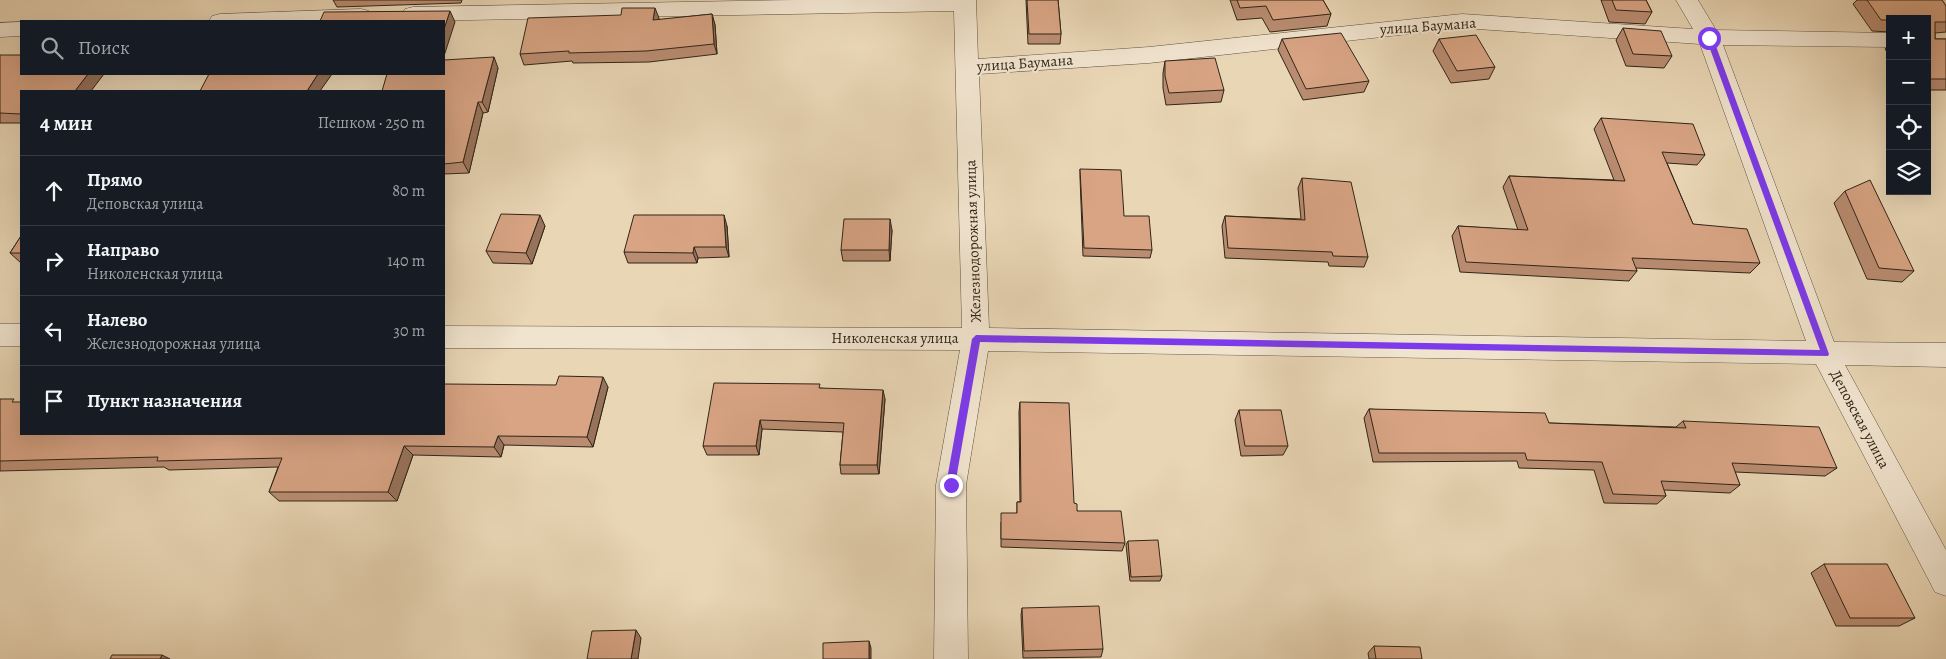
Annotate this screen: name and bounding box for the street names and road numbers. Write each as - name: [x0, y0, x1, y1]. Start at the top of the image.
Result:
- street label: улица Баумана: [1378, 13, 1477, 39]
- street label: улица Баумана: [975, 50, 1074, 76]
- street label: Железнодорожная улица: [960, 159, 986, 323]
- street label: Николенская улица: [831, 328, 959, 348]
- street label: Деповская улица: [1826, 366, 1894, 472]

